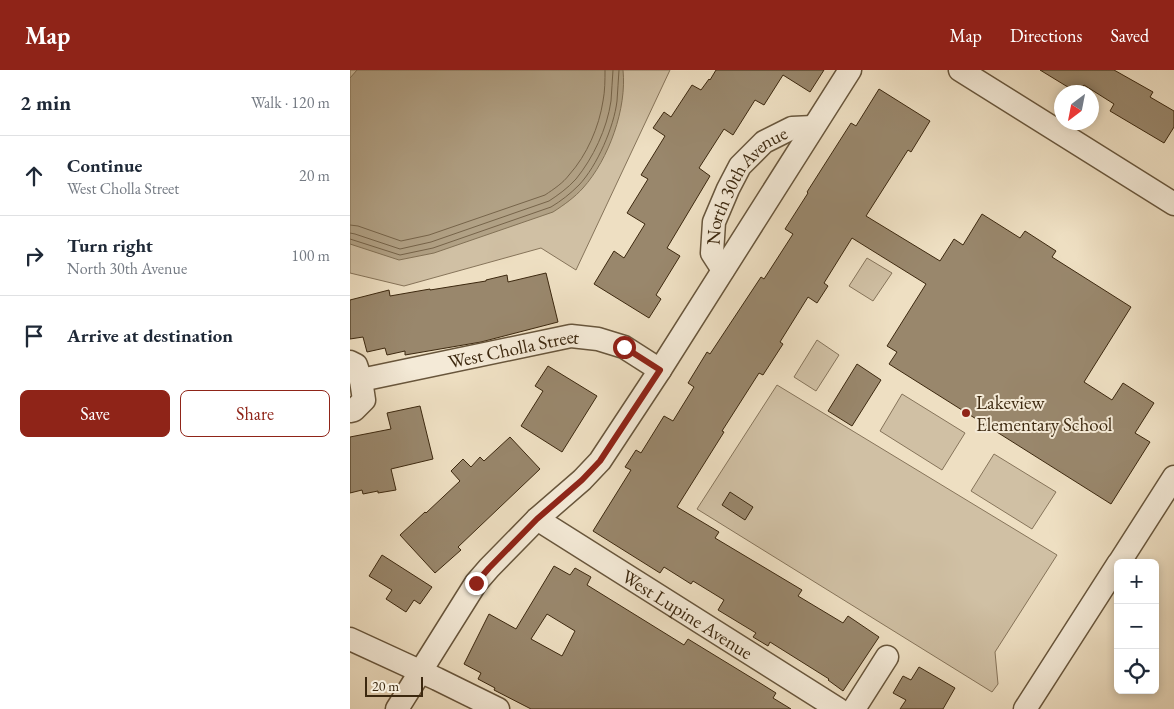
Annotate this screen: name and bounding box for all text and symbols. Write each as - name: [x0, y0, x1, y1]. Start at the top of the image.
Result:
- text: Map: [25, 20, 70, 51]
- text: Map: [950, 24, 982, 47]
- text: Directions: [1010, 24, 1082, 47]
- text: Saved: [1110, 24, 1149, 47]
- north arrow: [1054, 85, 1099, 130]
- text: 2 min: [20, 89, 71, 116]
- text: Walk · 120 m: [251, 92, 330, 113]
- street label: North 30th Avenue: [700, 120, 791, 245]
- text: Continue: [67, 153, 142, 178]
- icon: ahead: [20, 162, 48, 190]
- text: 20 m: [299, 165, 330, 186]
- text: West Cholla Street: [67, 178, 179, 199]
- text: Turn right: [67, 233, 153, 258]
- icon: right: [20, 242, 48, 270]
- text: 100 m: [291, 245, 330, 266]
- text: North 30th Avenue: [67, 258, 187, 279]
- icon: arrive: [20, 322, 48, 350]
- text: Arrive at destination: [67, 323, 233, 348]
- street label: West Cholla Street: [446, 323, 581, 374]
- route start: [613, 336, 636, 359]
- button: Save: [20, 390, 170, 437]
- button: Share: [180, 390, 330, 437]
- place label: Lakeview Elementary School: [976, 390, 1113, 437]
- marker: Lakeview Elementary School: [960, 407, 972, 419]
- map controls: [1114, 559, 1159, 694]
- button: +: [1114, 559, 1159, 604]
- street label: West Lupine Avenue: [617, 563, 758, 665]
- route end: [465, 572, 488, 595]
- button: −: [1114, 604, 1159, 649]
- button: locate: [1114, 649, 1159, 694]
- scale bar: [365, 674, 422, 697]
- text: 20 m: [372, 677, 399, 695]

